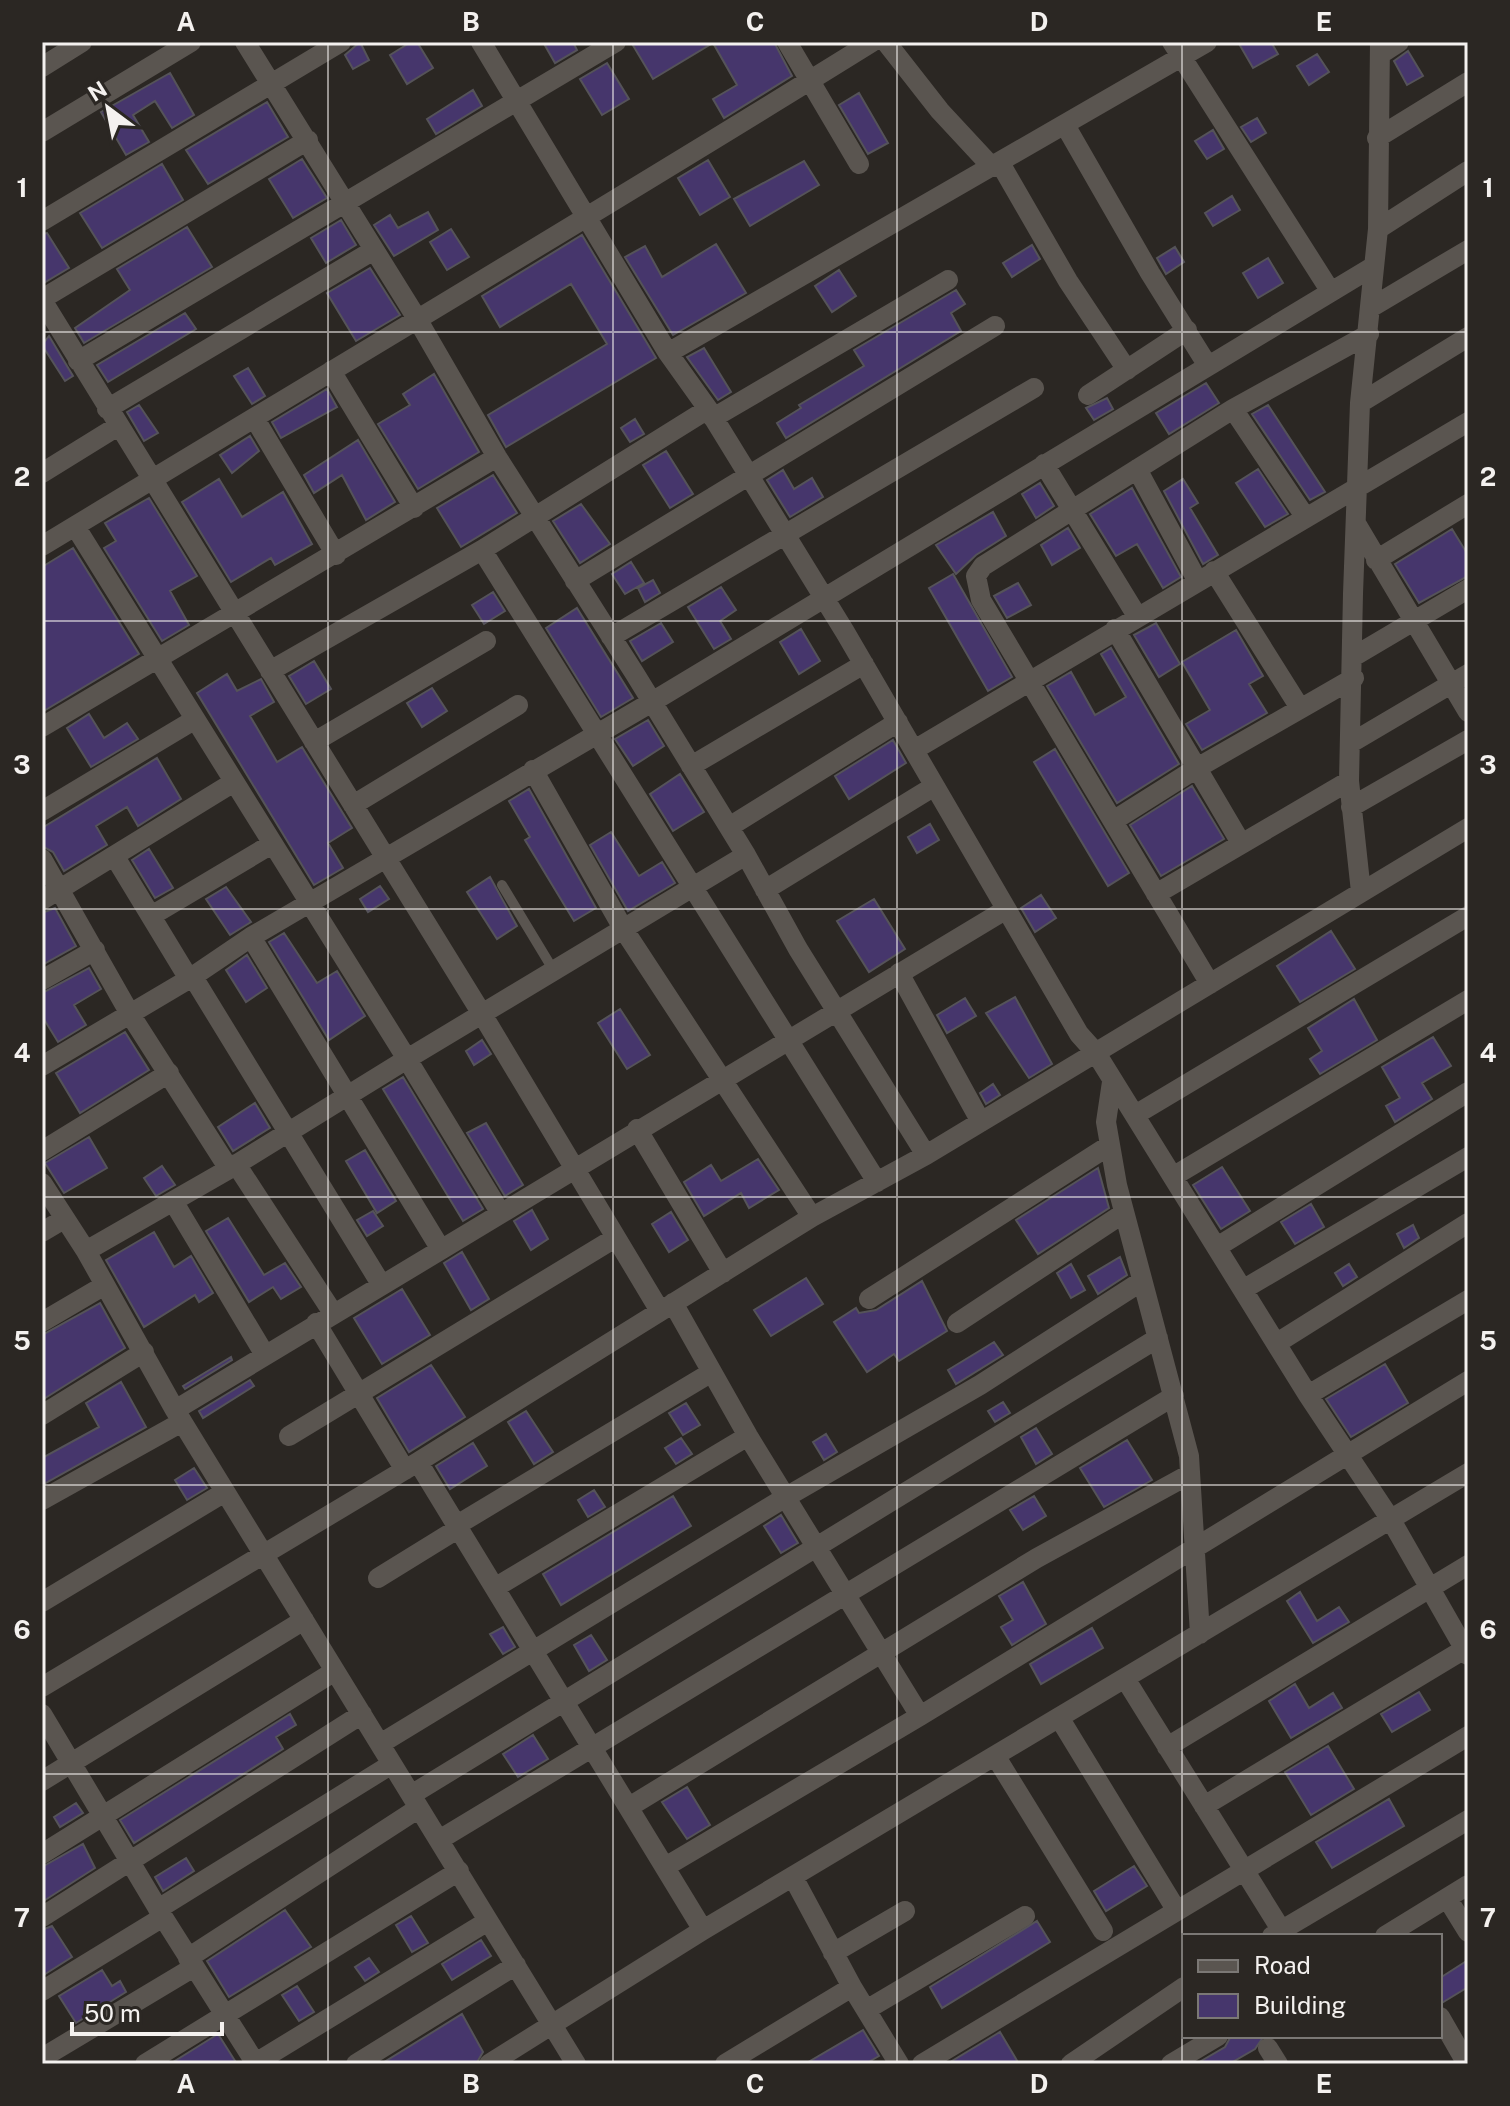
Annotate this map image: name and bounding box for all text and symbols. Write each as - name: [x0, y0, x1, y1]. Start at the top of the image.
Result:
- text: A: [177, 6, 196, 37]
- text: B: [462, 6, 480, 37]
- text: C: [746, 6, 764, 37]
- text: D: [1030, 6, 1048, 37]
- text: E: [1316, 6, 1332, 37]
- north arrow: [68, 68, 148, 148]
- text: N: [83, 75, 112, 107]
- text: 1: [16, 172, 28, 203]
- text: 1: [1482, 172, 1494, 203]
- text: 2: [14, 461, 30, 492]
- text: 2: [1480, 461, 1496, 492]
- text: 3: [13, 749, 31, 780]
- text: 3: [1479, 749, 1497, 780]
- text: 4: [13, 1037, 31, 1068]
- text: 4: [1479, 1037, 1497, 1068]
- text: 5: [13, 1325, 31, 1356]
- text: 5: [1479, 1325, 1497, 1356]
- text: 6: [13, 1614, 31, 1645]
- text: 6: [1479, 1614, 1497, 1645]
- text: 7: [14, 1902, 30, 1933]
- text: 7: [1480, 1902, 1496, 1933]
- legend: [1182, 1934, 1442, 2038]
- text: Road: [1254, 1951, 1311, 1979]
- scale bar: [72, 1986, 222, 2036]
- text: Building: [1254, 1991, 1346, 2019]
- text: 50 m: [84, 1999, 141, 2027]
- text: A: [177, 2068, 196, 2099]
- text: B: [462, 2068, 480, 2099]
- text: C: [746, 2068, 764, 2099]
- text: D: [1030, 2068, 1048, 2099]
- text: E: [1316, 2068, 1332, 2099]

